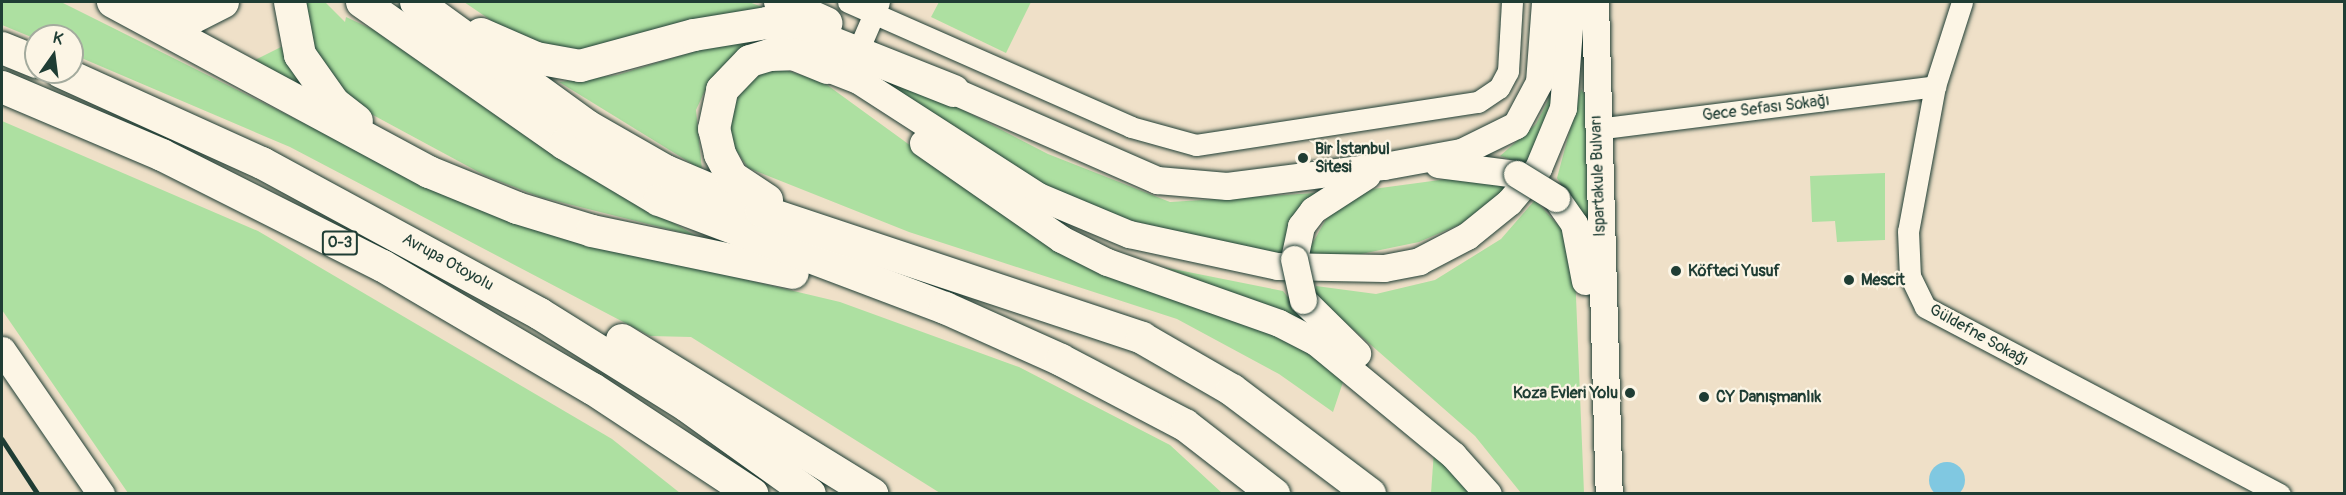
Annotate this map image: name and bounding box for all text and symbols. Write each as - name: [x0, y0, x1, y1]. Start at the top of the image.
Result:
- north arrow: [24, 24, 84, 84]
- text: K: [51, 28, 65, 49]
- street label: Gece Sefası Sokağı: [1701, 91, 1831, 125]
- street label: Ispartakule Bulvarı: [1586, 115, 1610, 237]
- place label: Bir İstanbul Sitesi: [1315, 139, 1390, 177]
- marker: Bir İstanbul Sitesi: [1296, 151, 1310, 165]
- street label: Avrupa Otoyolu: [399, 229, 497, 295]
- road number: O-3: [320, 231, 360, 255]
- place label: Köfteci Yusuf: [1688, 261, 1780, 281]
- marker: Köfteci Yusuf: [1669, 264, 1683, 278]
- place label: Mescit: [1861, 270, 1905, 290]
- marker: Mescit: [1842, 273, 1856, 287]
- street label: Güldefne Sokağı: [1926, 300, 2032, 370]
- place label: Koza Evleri Yolu: [1513, 383, 1618, 403]
- marker: Koza Evleri Yolu: [1623, 386, 1637, 400]
- place label: CY Danışmanlık: [1716, 387, 1821, 407]
- marker: CY Danışmanlık: [1697, 390, 1711, 404]

